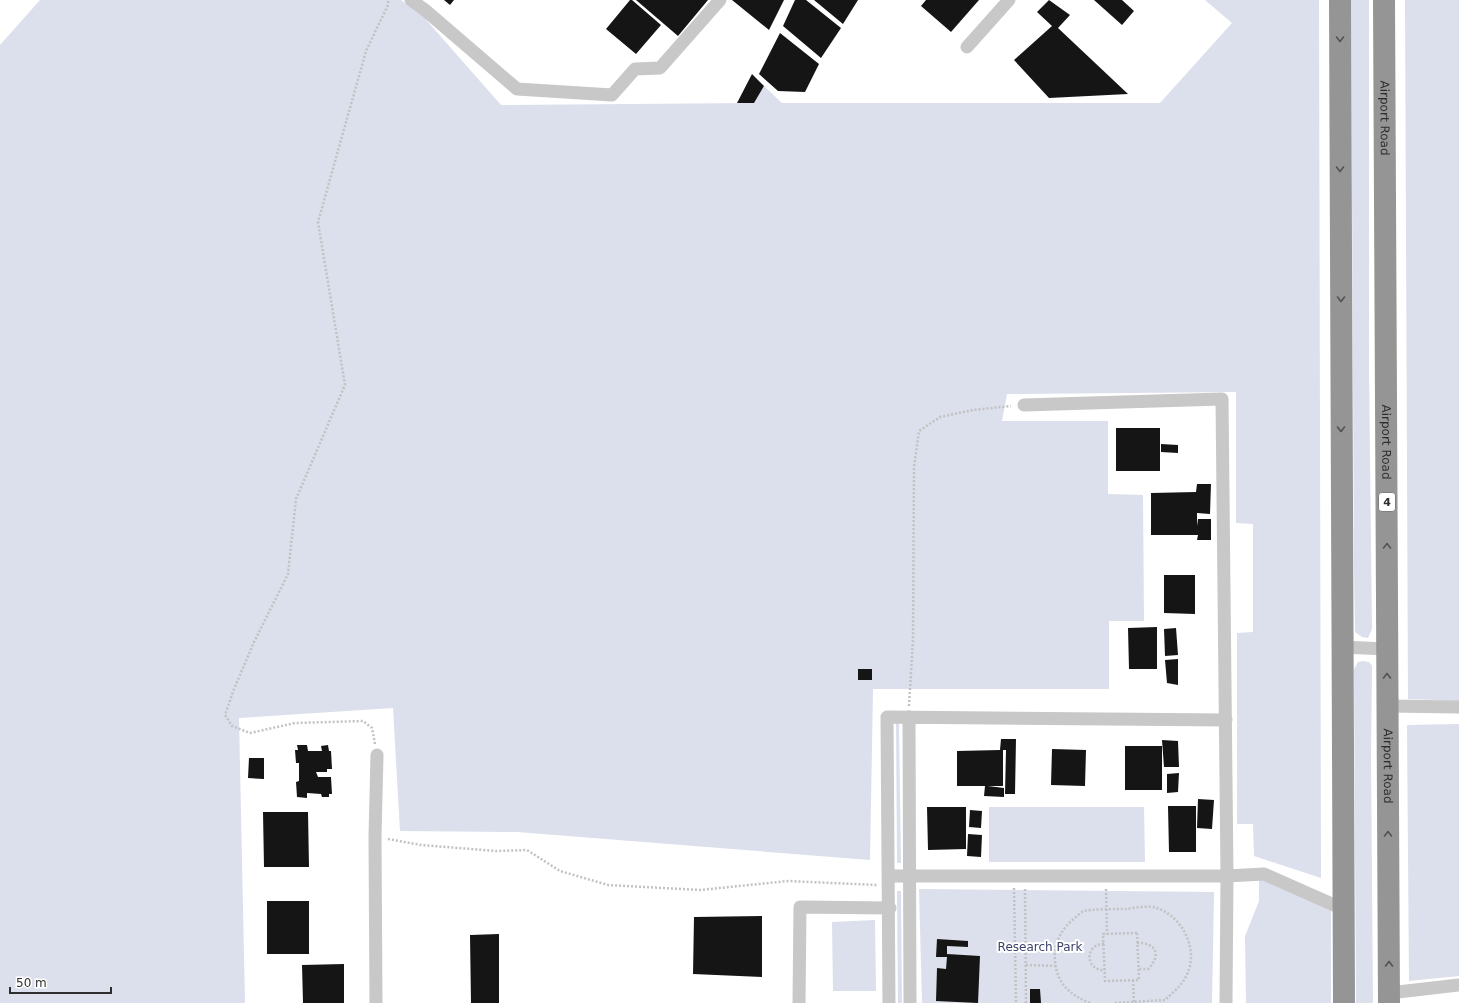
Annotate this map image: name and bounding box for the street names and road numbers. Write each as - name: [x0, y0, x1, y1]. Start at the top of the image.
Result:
- street label: Airport Road: [1377, 80, 1392, 156]
- street label: Airport Road: [1379, 404, 1393, 480]
- road number: 4: [1379, 493, 1395, 511]
- street label: Airport Road: [1381, 728, 1395, 804]

